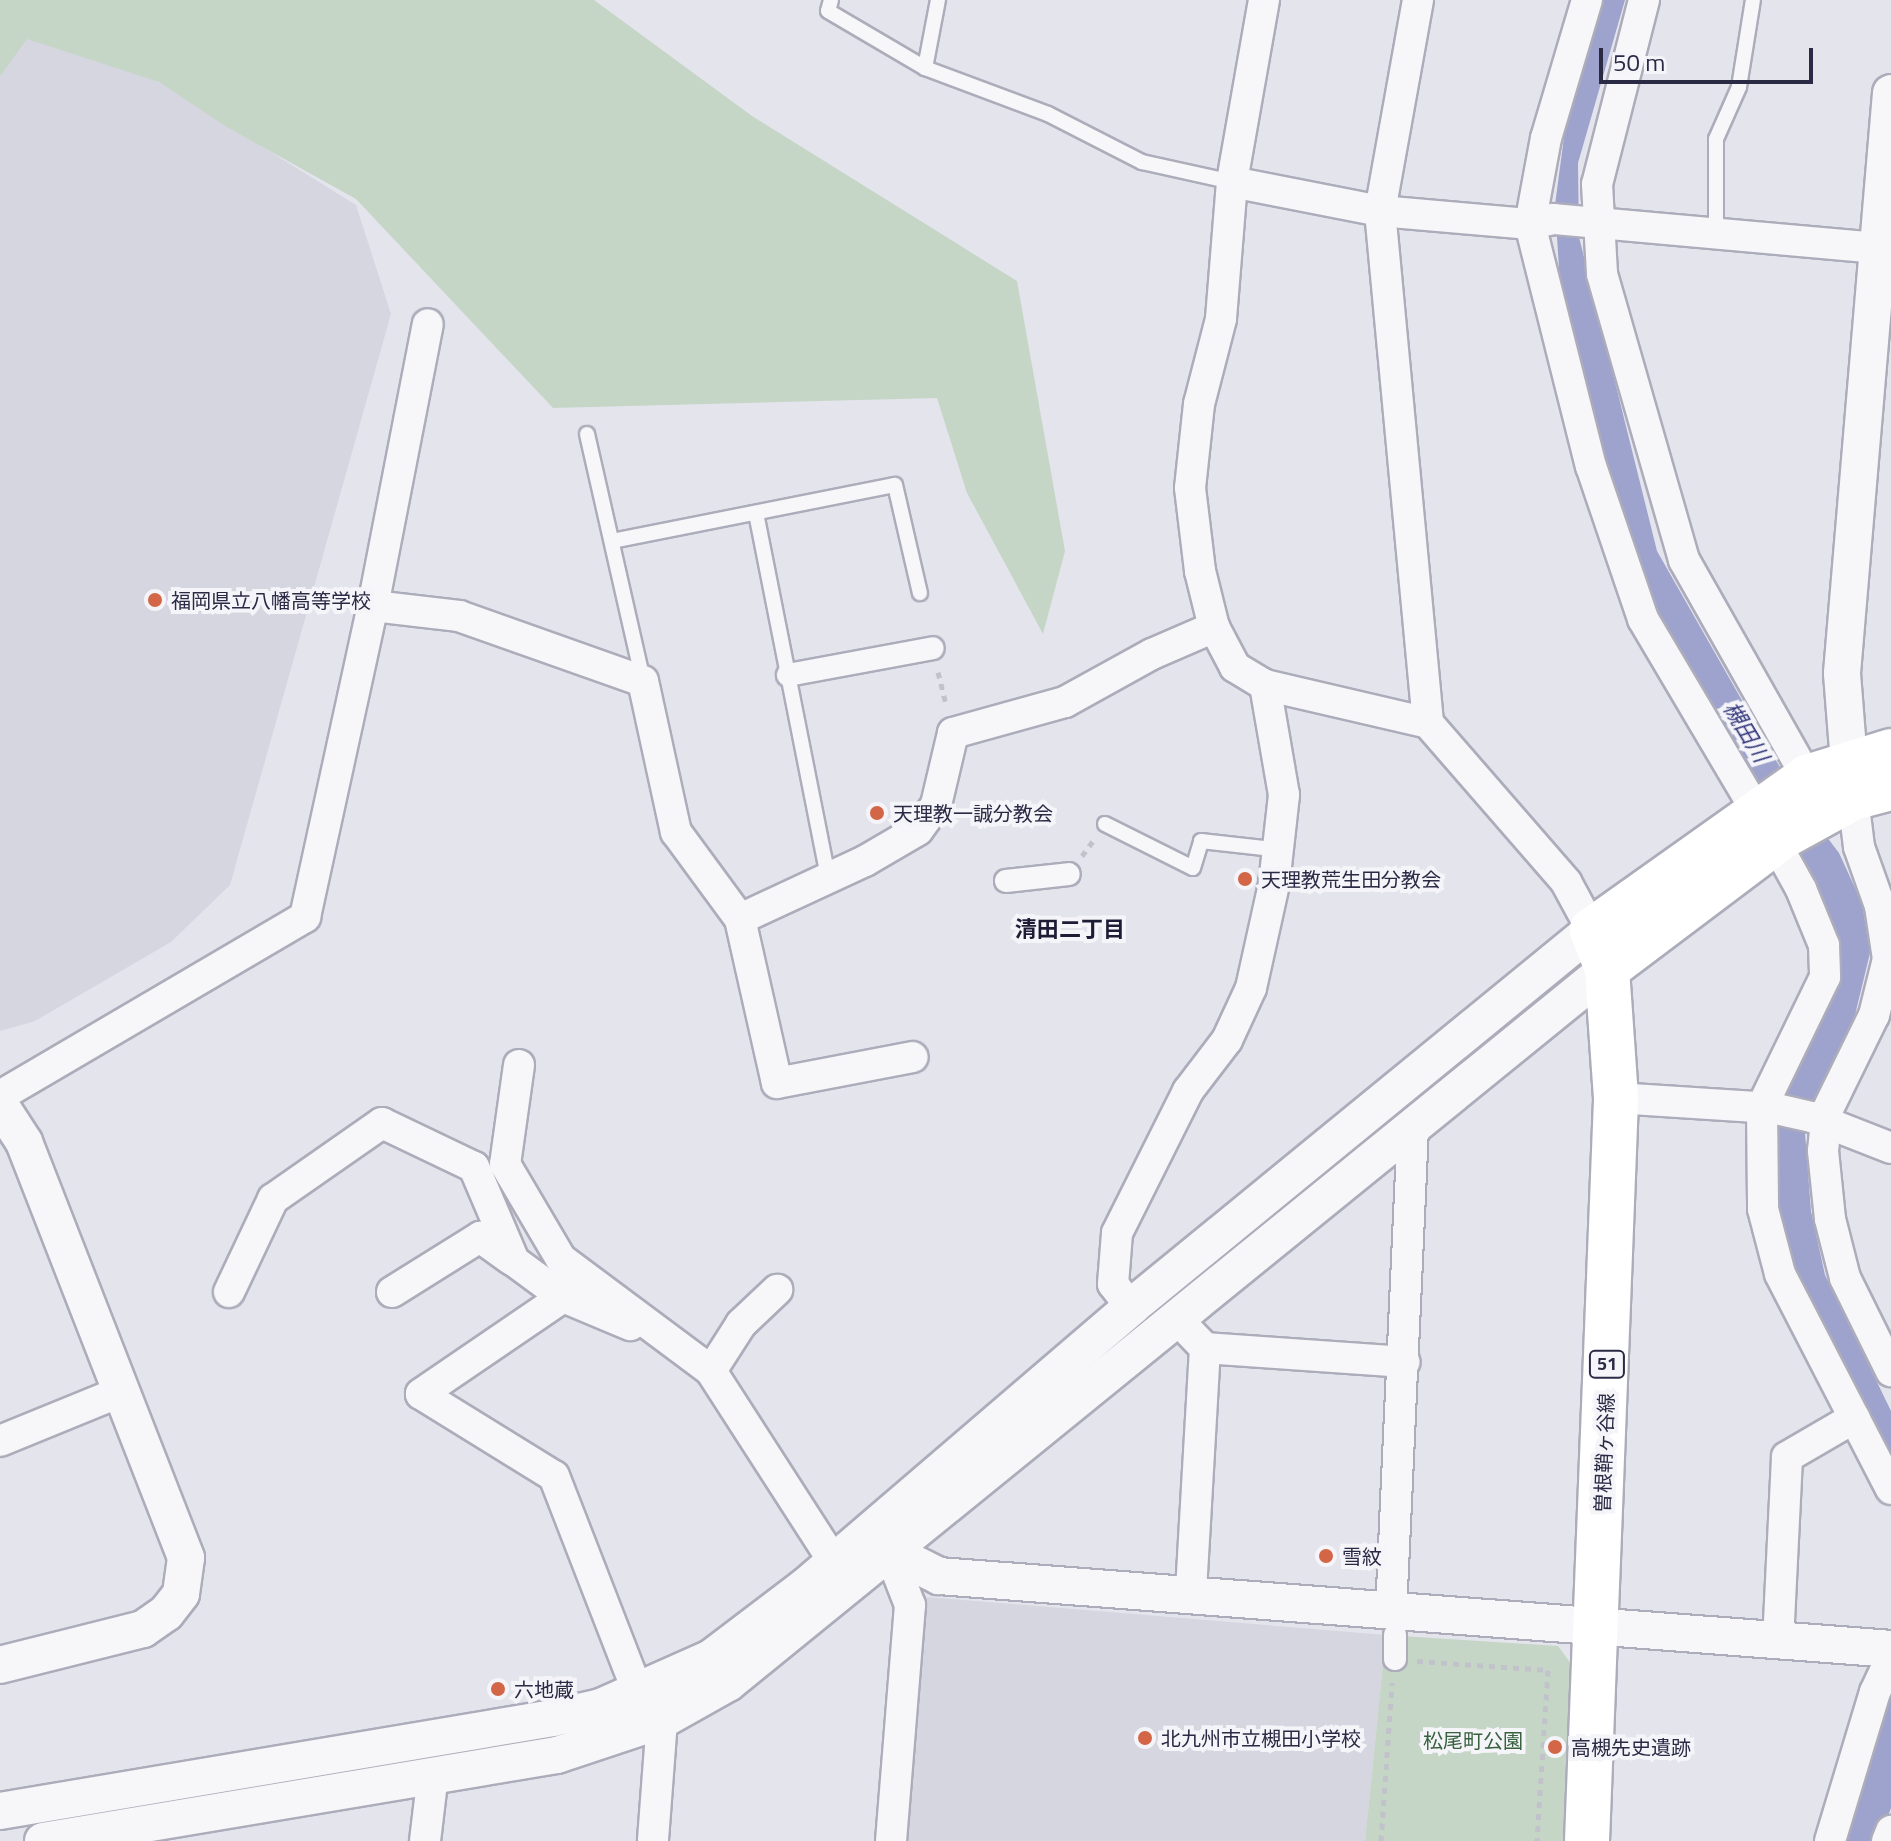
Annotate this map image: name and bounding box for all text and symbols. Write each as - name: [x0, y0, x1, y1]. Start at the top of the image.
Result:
- scale bar: [1603, 32, 1817, 82]
- text: 50 m: [1613, 44, 1665, 80]
- place label: 福岡県立八幡高等学校: [171, 588, 371, 612]
- marker: 福岡県立八幡高等学校: [146, 591, 164, 609]
- water label: 槻田川: [1718, 697, 1774, 767]
- place label: 天理教一誠分教会: [893, 801, 1053, 825]
- marker: 天理教一誠分教会: [868, 804, 886, 822]
- place label: 天理教荒生田分教会: [1261, 867, 1441, 891]
- marker: 天理教荒生田分教会: [1236, 870, 1254, 888]
- district label: 清田二丁目: [1015, 917, 1125, 943]
- road number: 51: [1587, 1350, 1627, 1378]
- street label: 曽根鞘ヶ谷線: [1590, 1393, 1618, 1513]
- place label: 雪紋: [1342, 1544, 1382, 1568]
- marker: 雪紋: [1317, 1547, 1335, 1565]
- place label: 六地蔵: [514, 1677, 574, 1701]
- marker: 六地蔵: [489, 1680, 507, 1698]
- place label: 北九州市立槻田小学校: [1161, 1726, 1361, 1750]
- park label: 松尾町公園: [1423, 1728, 1523, 1752]
- marker: 北九州市立槻田小学校: [1136, 1729, 1154, 1747]
- place label: 高槻先史遺跡: [1571, 1735, 1691, 1759]
- marker: 高槻先史遺跡: [1546, 1738, 1564, 1756]

